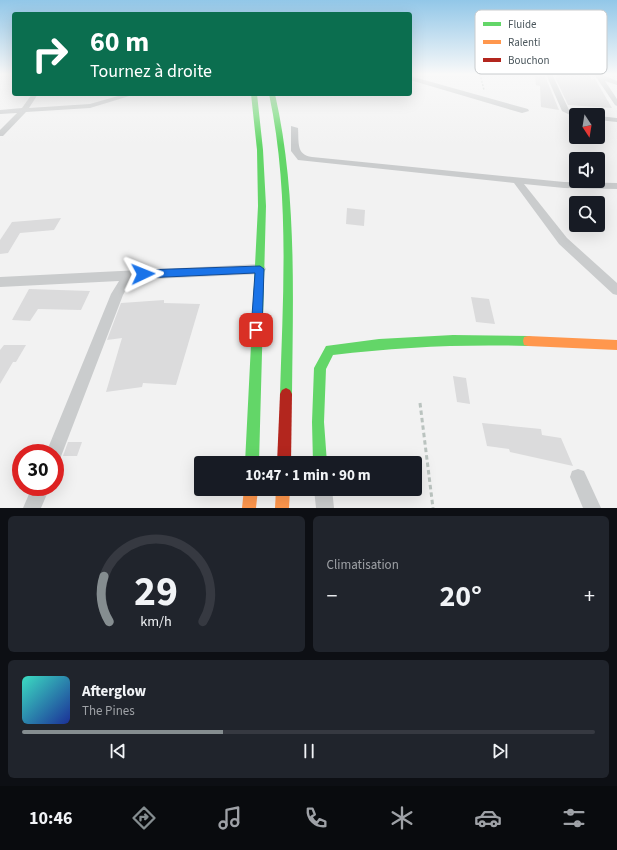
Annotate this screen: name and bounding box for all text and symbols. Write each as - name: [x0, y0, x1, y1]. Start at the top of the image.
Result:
- legend: [475, 10, 607, 74]
- text: Fluide: [508, 17, 537, 32]
- text: 60 m: [90, 22, 149, 62]
- icon: right: [24, 28, 76, 80]
- text: Ralenti: [508, 35, 540, 50]
- text: Bouchon: [508, 53, 549, 68]
- text: Tournez à droite: [90, 59, 212, 84]
- north arrow: [569, 108, 605, 144]
- map controls: [569, 108, 605, 232]
- button: sound: [569, 152, 605, 188]
- button: search: [569, 196, 605, 232]
- position arrow: [122, 253, 164, 295]
- pin: [239, 313, 273, 347]
- icon: arrive: [245, 319, 267, 341]
- speed limit sign: 30: [12, 444, 64, 496]
- text: 10:47 · 1 min · 90 m: [245, 465, 371, 486]
- text: Climatisation: [327, 556, 399, 574]
- text: 29: [134, 562, 178, 622]
- text: 20°: [439, 575, 482, 618]
- text: −: [327, 580, 337, 612]
- text: +: [584, 580, 595, 612]
- text: km/h: [140, 611, 172, 632]
- text: Afterglow: [82, 681, 146, 702]
- text: The Pines: [82, 702, 135, 720]
- icon: previous: [107, 740, 129, 762]
- icon: pause: [298, 740, 320, 762]
- icon: next: [489, 740, 511, 762]
- icon: directions: [130, 804, 158, 832]
- icon: music: [216, 804, 244, 832]
- icon: phone: [302, 804, 330, 832]
- icon: climate: [388, 804, 416, 832]
- icon: car: [474, 804, 502, 832]
- icon: filters: [560, 804, 588, 832]
- text: 10:46: [29, 806, 72, 831]

